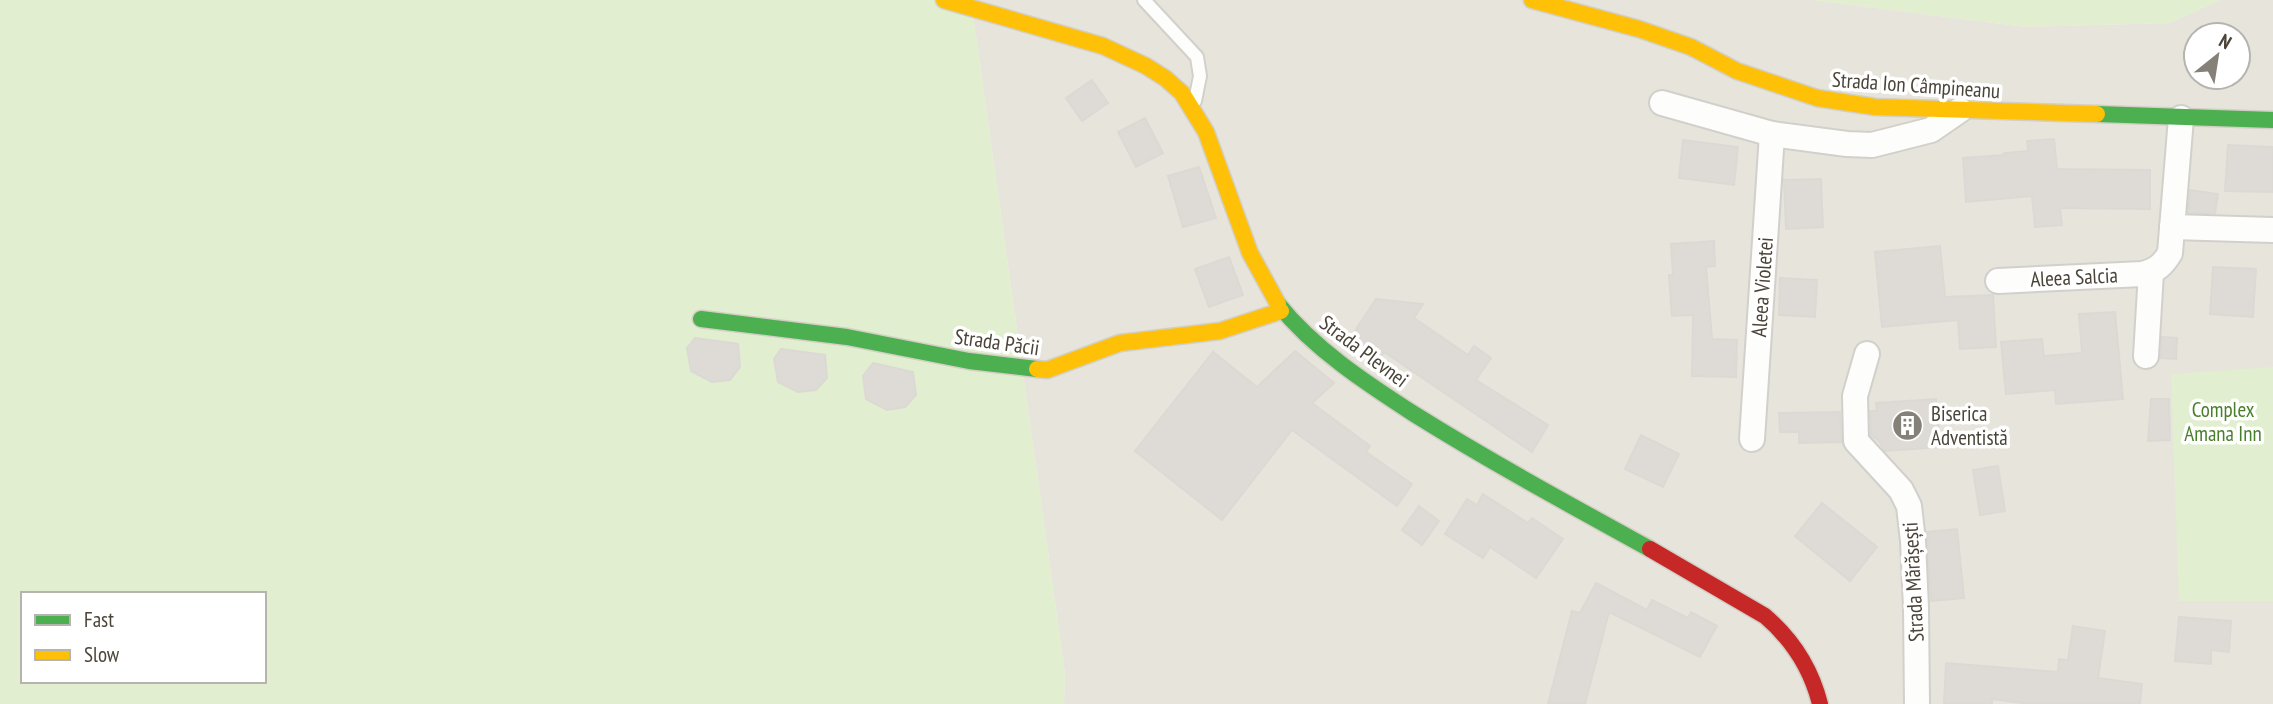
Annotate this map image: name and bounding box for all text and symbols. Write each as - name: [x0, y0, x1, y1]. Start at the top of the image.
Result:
- north arrow: [2182, 21, 2252, 91]
- text: N: [2215, 28, 2236, 54]
- street label: Strada Ion Câmpineanu: [1831, 66, 2001, 104]
- street label: Aleea Violetei: [1745, 236, 1779, 338]
- street label: Aleea Salcia: [2030, 261, 2118, 293]
- street label: Strada Plevnei: [1314, 309, 1414, 393]
- street label: Strada Păcii: [953, 323, 1041, 361]
- park label: Complex Amana Inn: [2184, 396, 2262, 447]
- place label: Biserica Adventistă: [1931, 400, 2008, 451]
- building icon: Biserica Adventistă: [1891, 408, 1925, 442]
- street label: Strada Mărășești: [1896, 521, 1930, 643]
- legend: [21, 592, 266, 683]
- text: Fast: [84, 606, 114, 633]
- text: Slow: [84, 641, 120, 668]

